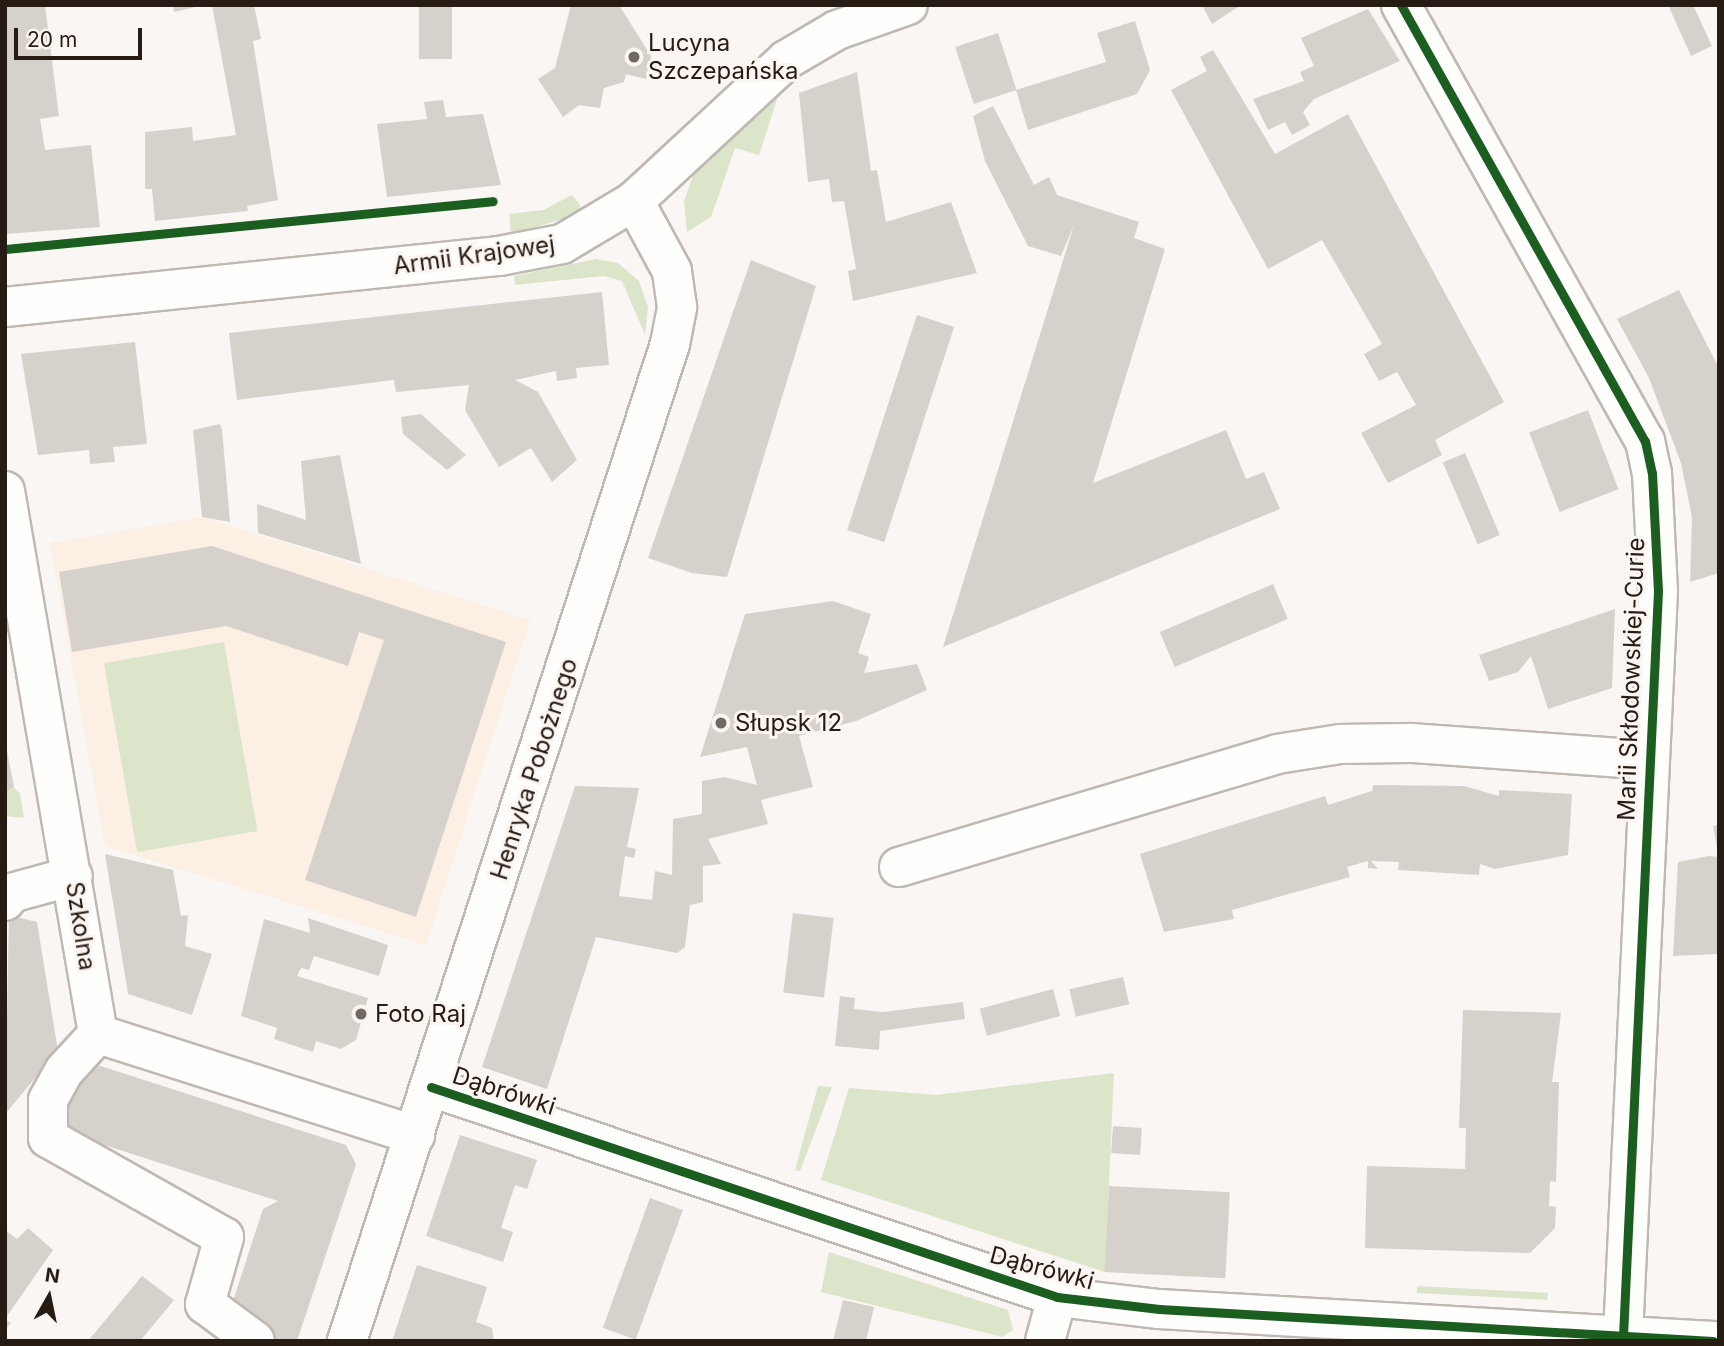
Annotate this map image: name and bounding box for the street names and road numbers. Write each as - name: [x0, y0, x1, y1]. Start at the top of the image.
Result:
- street label: Armii Krajowej: [391, 229, 557, 281]
- street label: Marii Skłodowskiej-Curie: [1612, 537, 1650, 821]
- street label: Henryka Pobożnego: [485, 655, 583, 883]
- street label: Szkolna: [60, 880, 102, 972]
- street label: Dąbrówki: [449, 1061, 559, 1121]
- street label: Dąbrówki: [987, 1240, 1097, 1296]

